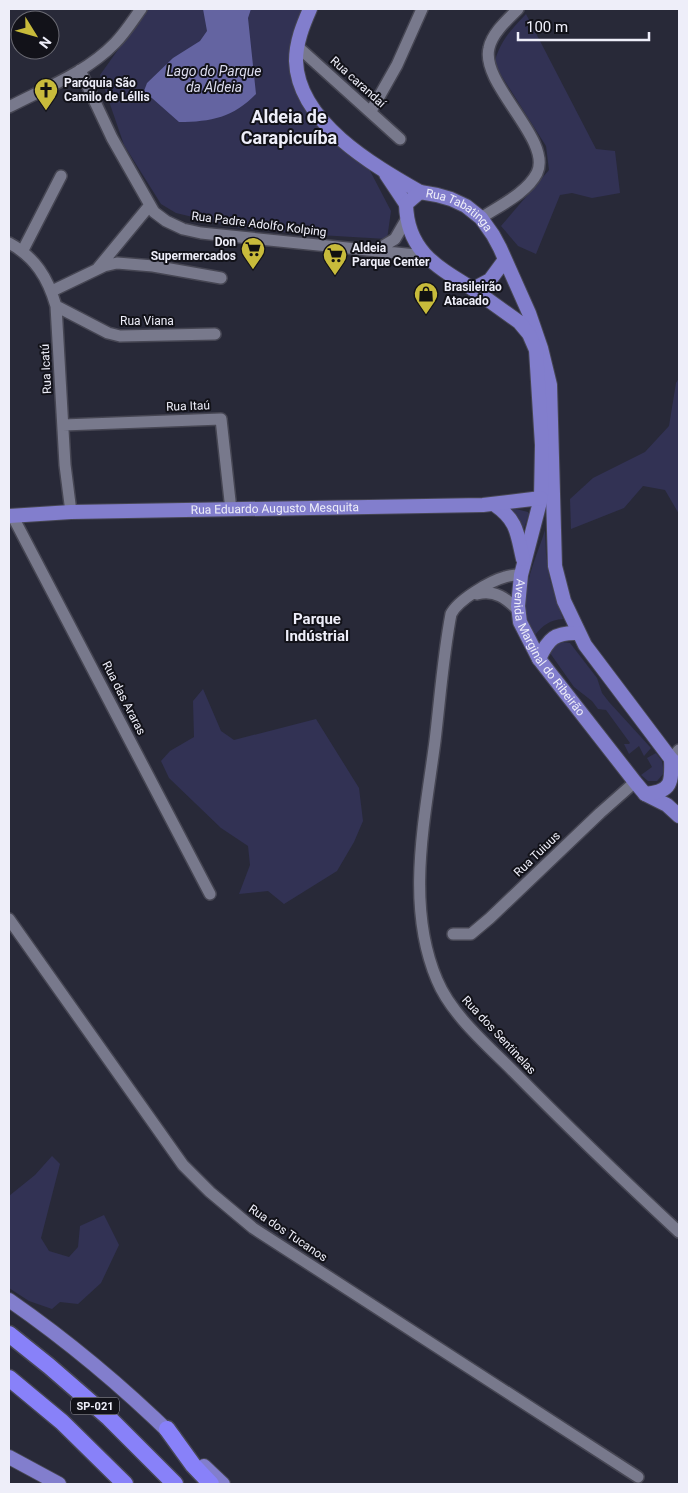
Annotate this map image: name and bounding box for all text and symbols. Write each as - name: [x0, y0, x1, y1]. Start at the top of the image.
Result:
- north arrow: [10, 10, 60, 60]
- scale bar: [518, 10, 649, 42]
- text: 100 m: [526, 18, 568, 36]
- text: N: [36, 34, 55, 52]
- street label: Rua carandaí: [327, 54, 389, 111]
- water label: Lago do Parque da Aldeia: [166, 63, 262, 95]
- place label: Paróquia São Camilo de Léllis: [64, 76, 150, 104]
- church icon: Paróquia São Camilo de Léllis: [33, 77, 59, 111]
- district label: Aldeia de Carapicuíba: [241, 106, 338, 148]
- street label: Rua Tabatinga: [425, 186, 495, 234]
- street label: Rua Padre Adolfo Kolping: [191, 209, 327, 239]
- place label: Don Supermercados: [151, 235, 236, 263]
- supermarket icon: Don Supermercados: [240, 236, 266, 270]
- place label: Aldeia Parque Center: [352, 241, 430, 269]
- supermarket icon: Aldeia Parque Center: [322, 242, 348, 276]
- place label: Brasileirão Atacado: [444, 280, 502, 308]
- shop icon: Brasileirão Atacado: [413, 281, 439, 315]
- street label: Rua Viana: [120, 314, 174, 328]
- street label: Rua Icatú: [38, 344, 54, 394]
- street label: Rua Itaú: [166, 398, 210, 414]
- street label: Rua Eduardo Augusto Mesquita: [191, 500, 359, 517]
- street label: Avenida Marginal do Ribeirão: [511, 578, 588, 719]
- district label: Parque Indústrial: [285, 610, 349, 645]
- street label: Rua das Araras: [99, 659, 149, 737]
- street label: Rua Tuiuus: [511, 829, 563, 879]
- street label: Rua dos Sentinelas: [459, 993, 539, 1077]
- street label: Rua dos Tucanos: [246, 1202, 330, 1264]
- road number: SP-021: [71, 1398, 119, 1414]

